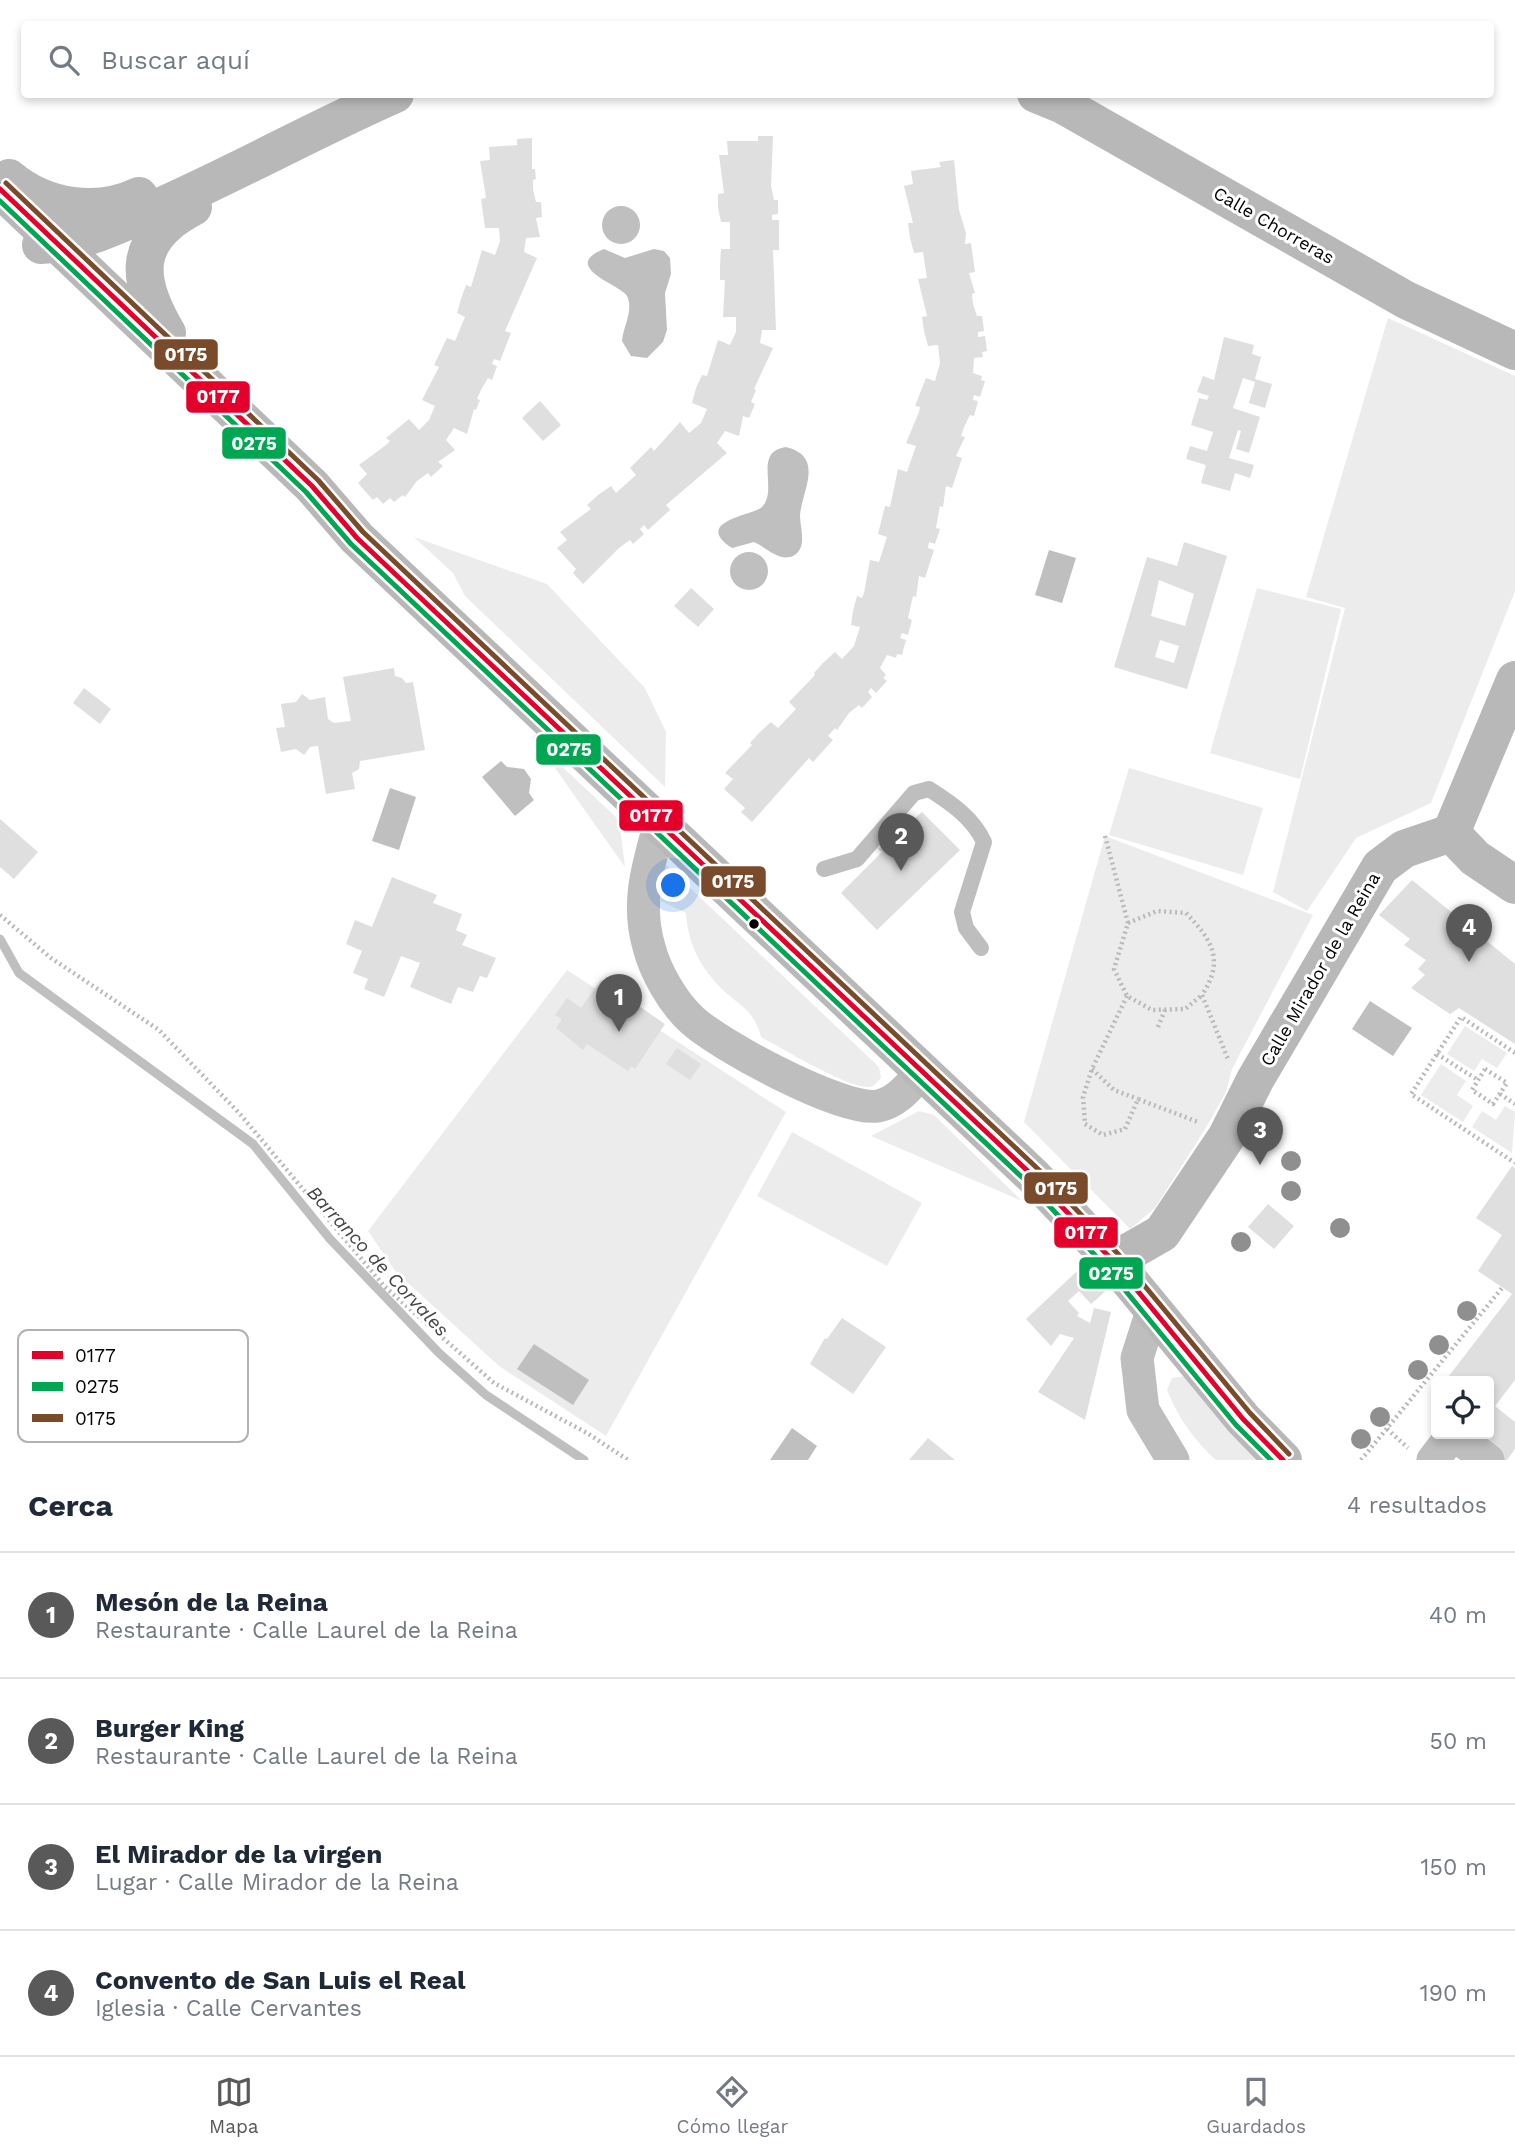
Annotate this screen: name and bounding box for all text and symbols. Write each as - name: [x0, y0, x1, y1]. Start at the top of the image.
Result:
- search box: [21, 21, 1494, 98]
- icon: search: [45, 41, 83, 79]
- text: Buscar aquí: [101, 45, 250, 75]
- street label: Calle Chorreras: [1210, 182, 1338, 268]
- line badge: 0175: [153, 338, 219, 371]
- text: 0175: [165, 343, 207, 366]
- line badge: 0177: [185, 380, 251, 414]
- text: 0177: [196, 385, 240, 408]
- line badge: 0275: [221, 426, 287, 460]
- text: 0275: [231, 432, 277, 455]
- line badge: 0275: [535, 733, 602, 766]
- text: 0275: [546, 738, 592, 761]
- line badge: 0177: [618, 799, 684, 832]
- text: 0177: [629, 804, 673, 827]
- pin: 2: [878, 813, 924, 871]
- line badge: 0175: [700, 865, 767, 898]
- your location: [656, 868, 690, 902]
- street label: Calle Mirador de la Reina: [1256, 868, 1384, 1070]
- text: 0175: [712, 870, 754, 893]
- pin: 4: [1446, 904, 1492, 962]
- unlabelled marker: [747, 917, 761, 931]
- pin: 1: [596, 974, 642, 1032]
- pin: 3: [1237, 1107, 1283, 1165]
- line badge: 0175: [1023, 1171, 1089, 1205]
- text: 0175: [1035, 1177, 1077, 1200]
- water label: Barranco de Corvales: [302, 1181, 454, 1341]
- line badge: 0177: [1053, 1216, 1119, 1249]
- text: 0177: [1064, 1221, 1108, 1244]
- line badge: 0275: [1078, 1256, 1144, 1290]
- text: 0275: [1088, 1262, 1134, 1285]
- legend: [18, 1330, 248, 1442]
- text: 0177: [75, 1344, 116, 1367]
- text: 0275: [75, 1375, 119, 1398]
- map controls: [1431, 1376, 1494, 1439]
- button: locate: [1431, 1376, 1494, 1439]
- text: 0175: [75, 1407, 116, 1430]
- text: Cerca: [28, 1488, 113, 1523]
- text: 4 resultados: [1347, 1492, 1487, 1519]
- text: Mesón de la Reina: [95, 1587, 328, 1617]
- text: 1: [46, 1602, 56, 1629]
- text: 40 m: [1429, 1602, 1487, 1629]
- text: Restaurante · Calle Laurel de la Reina: [95, 1617, 518, 1644]
- text: Burger King: [95, 1713, 244, 1743]
- text: 2: [44, 1728, 58, 1755]
- text: 50 m: [1430, 1728, 1487, 1755]
- text: Restaurante · Calle Laurel de la Reina: [95, 1743, 518, 1770]
- text: El Mirador de la virgen: [95, 1839, 382, 1869]
- text: 3: [44, 1854, 58, 1881]
- text: 150 m: [1421, 1854, 1487, 1881]
- text: Lugar · Calle Mirador de la Reina: [95, 1869, 459, 1896]
- text: Convento de San Luis el Real: [95, 1965, 465, 1995]
- text: 4: [44, 1980, 58, 2007]
- text: 190 m: [1420, 1980, 1487, 2007]
- text: Iglesia · Calle Cervantes: [95, 1995, 362, 2022]
- tab: Mapa: [209, 2073, 259, 2138]
- tab: Cómo llegar: [677, 2073, 788, 2138]
- tab: Guardados: [1206, 2073, 1306, 2138]

